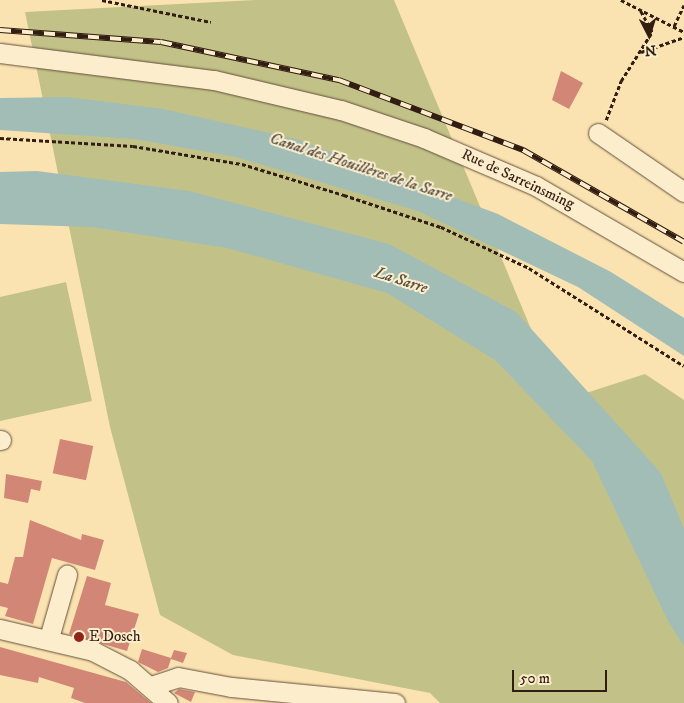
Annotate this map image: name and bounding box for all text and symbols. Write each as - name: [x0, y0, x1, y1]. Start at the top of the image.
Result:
- north arrow: [624, 10, 674, 60]
- text: N: [644, 40, 657, 59]
- water label: Canal des Houillères de la Sarre: [268, 128, 454, 206]
- street label: Rue de Sarreinsming: [459, 145, 577, 213]
- water label: La Sarre: [372, 262, 430, 298]
- place label: E Dosch: [89, 628, 141, 646]
- marker: E Dosch: [73, 631, 85, 643]
- scale bar: [514, 660, 609, 692]
- text: 50 m: [520, 669, 550, 688]

